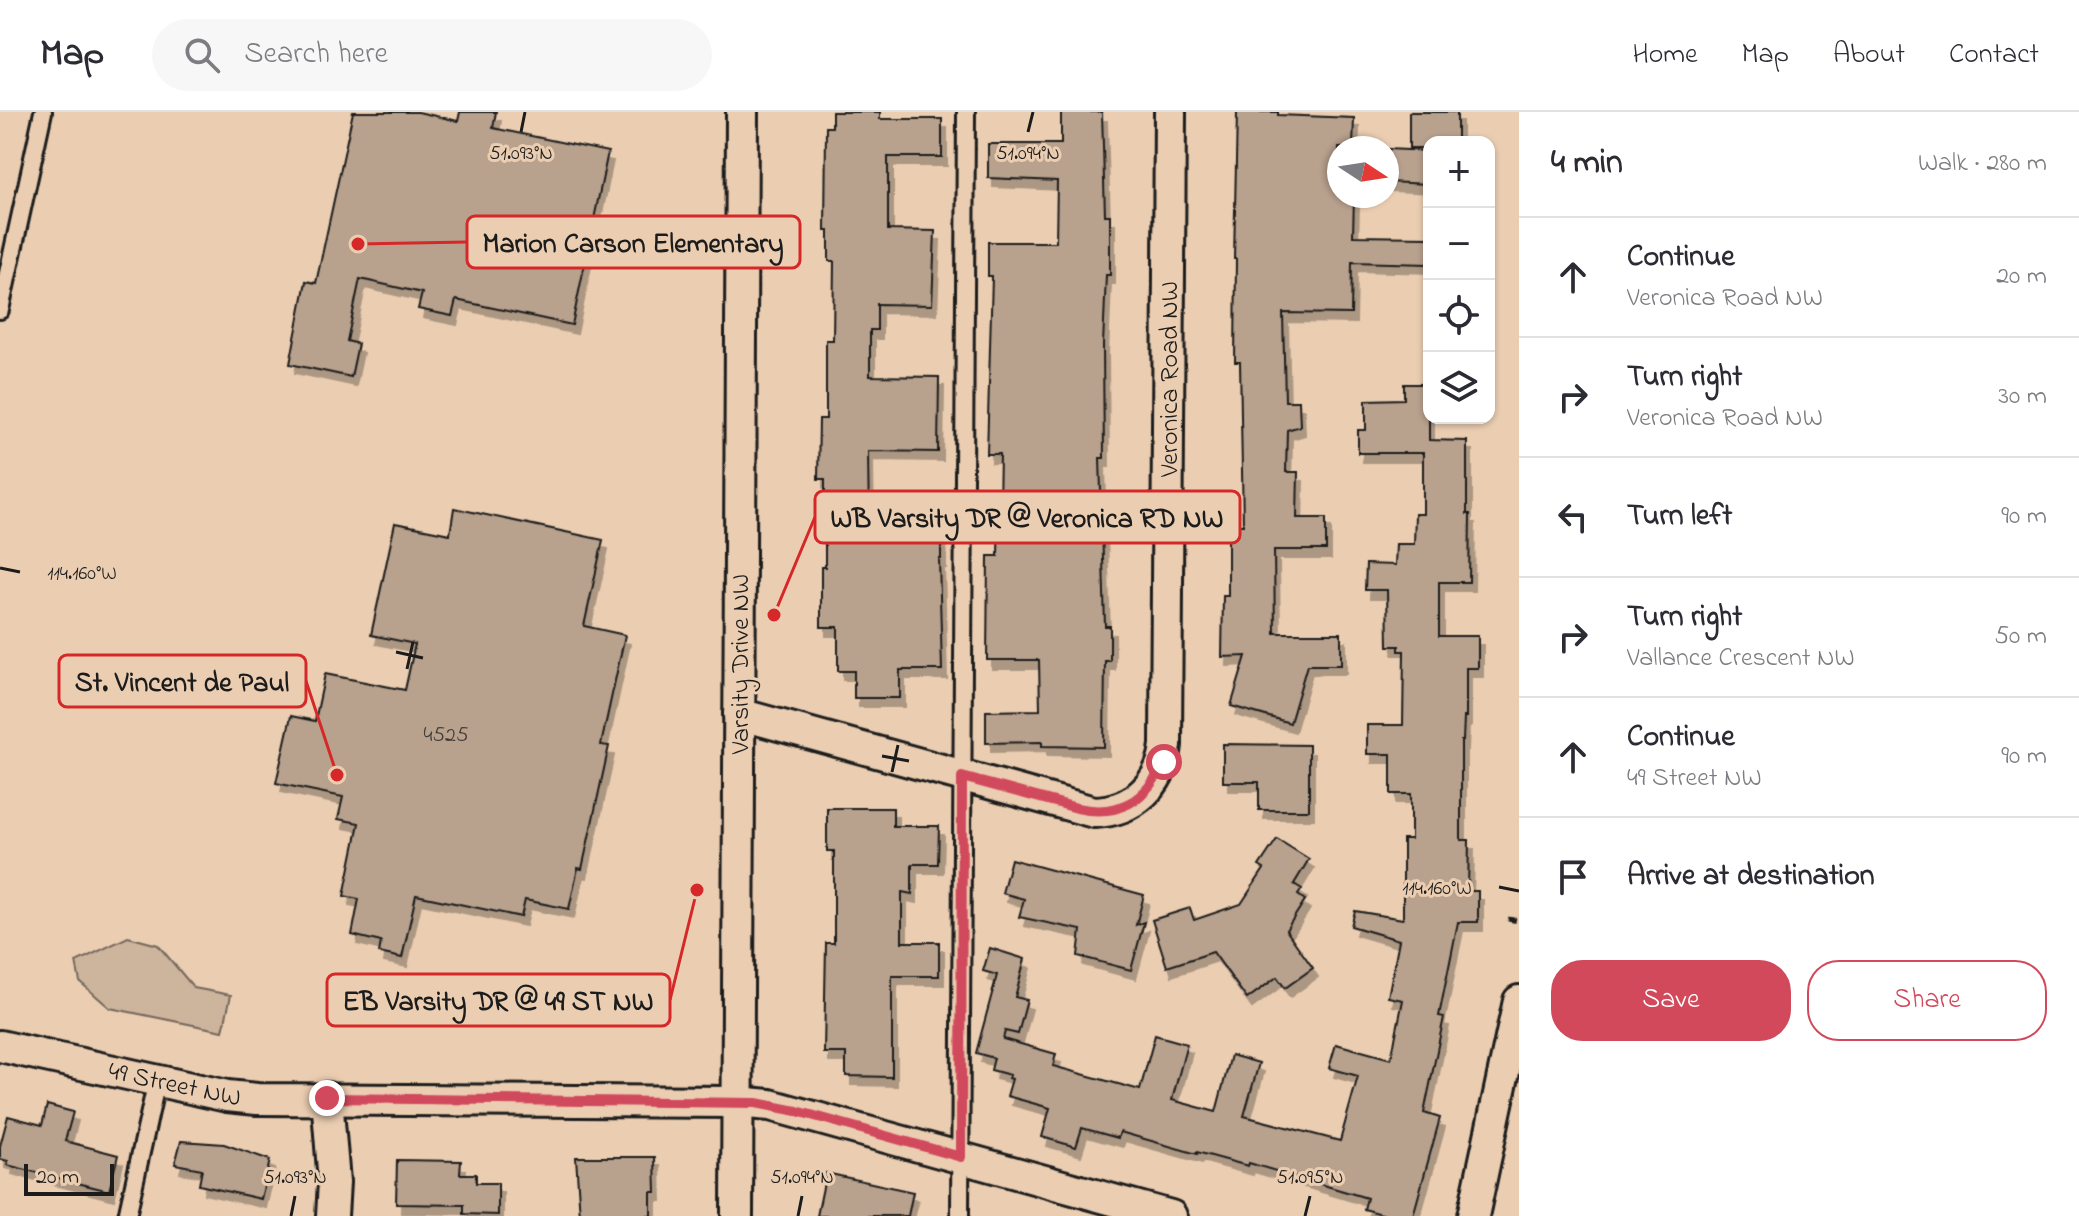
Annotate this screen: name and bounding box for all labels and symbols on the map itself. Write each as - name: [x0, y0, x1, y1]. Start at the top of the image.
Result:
- north arrow: [1327, 136, 1399, 208]
- text: 51.093°N: [489, 140, 553, 169]
- text: 51.094°N: [996, 140, 1060, 169]
- callout: Marion Carson Elementary: [467, 216, 800, 268]
- text: Marion Carson Elementary: [482, 225, 784, 266]
- street label: Veronica Road NW: [1152, 281, 1190, 478]
- callout: WB Varsity DR @ Veronica RD NW: [815, 491, 1240, 543]
- text: WB Varsity DR @ Veronica RD NW: [831, 500, 1223, 541]
- text: 114.160°W: [47, 560, 117, 589]
- street label: Varsity Drive NW: [723, 574, 761, 755]
- callout: St. Vincent de Paul: [59, 655, 306, 707]
- text: St. Vincent de Paul: [75, 664, 289, 705]
- house number: 4525: [423, 720, 469, 752]
- route start: [1146, 744, 1182, 780]
- text: 114.160°W: [1402, 875, 1472, 904]
- callout: EB Varsity DR @ 49 ST NW: [327, 974, 670, 1026]
- text: EB Varsity DR @ 49 ST NW: [343, 983, 653, 1024]
- street label: 49 Street NW: [105, 1053, 244, 1119]
- route end: [309, 1080, 345, 1116]
- scale bar: [24, 1160, 114, 1196]
- text: 51.093°N: [263, 1164, 327, 1193]
- text: 51.094°N: [770, 1164, 834, 1193]
- text: 51.095°N: [1277, 1164, 1343, 1193]

